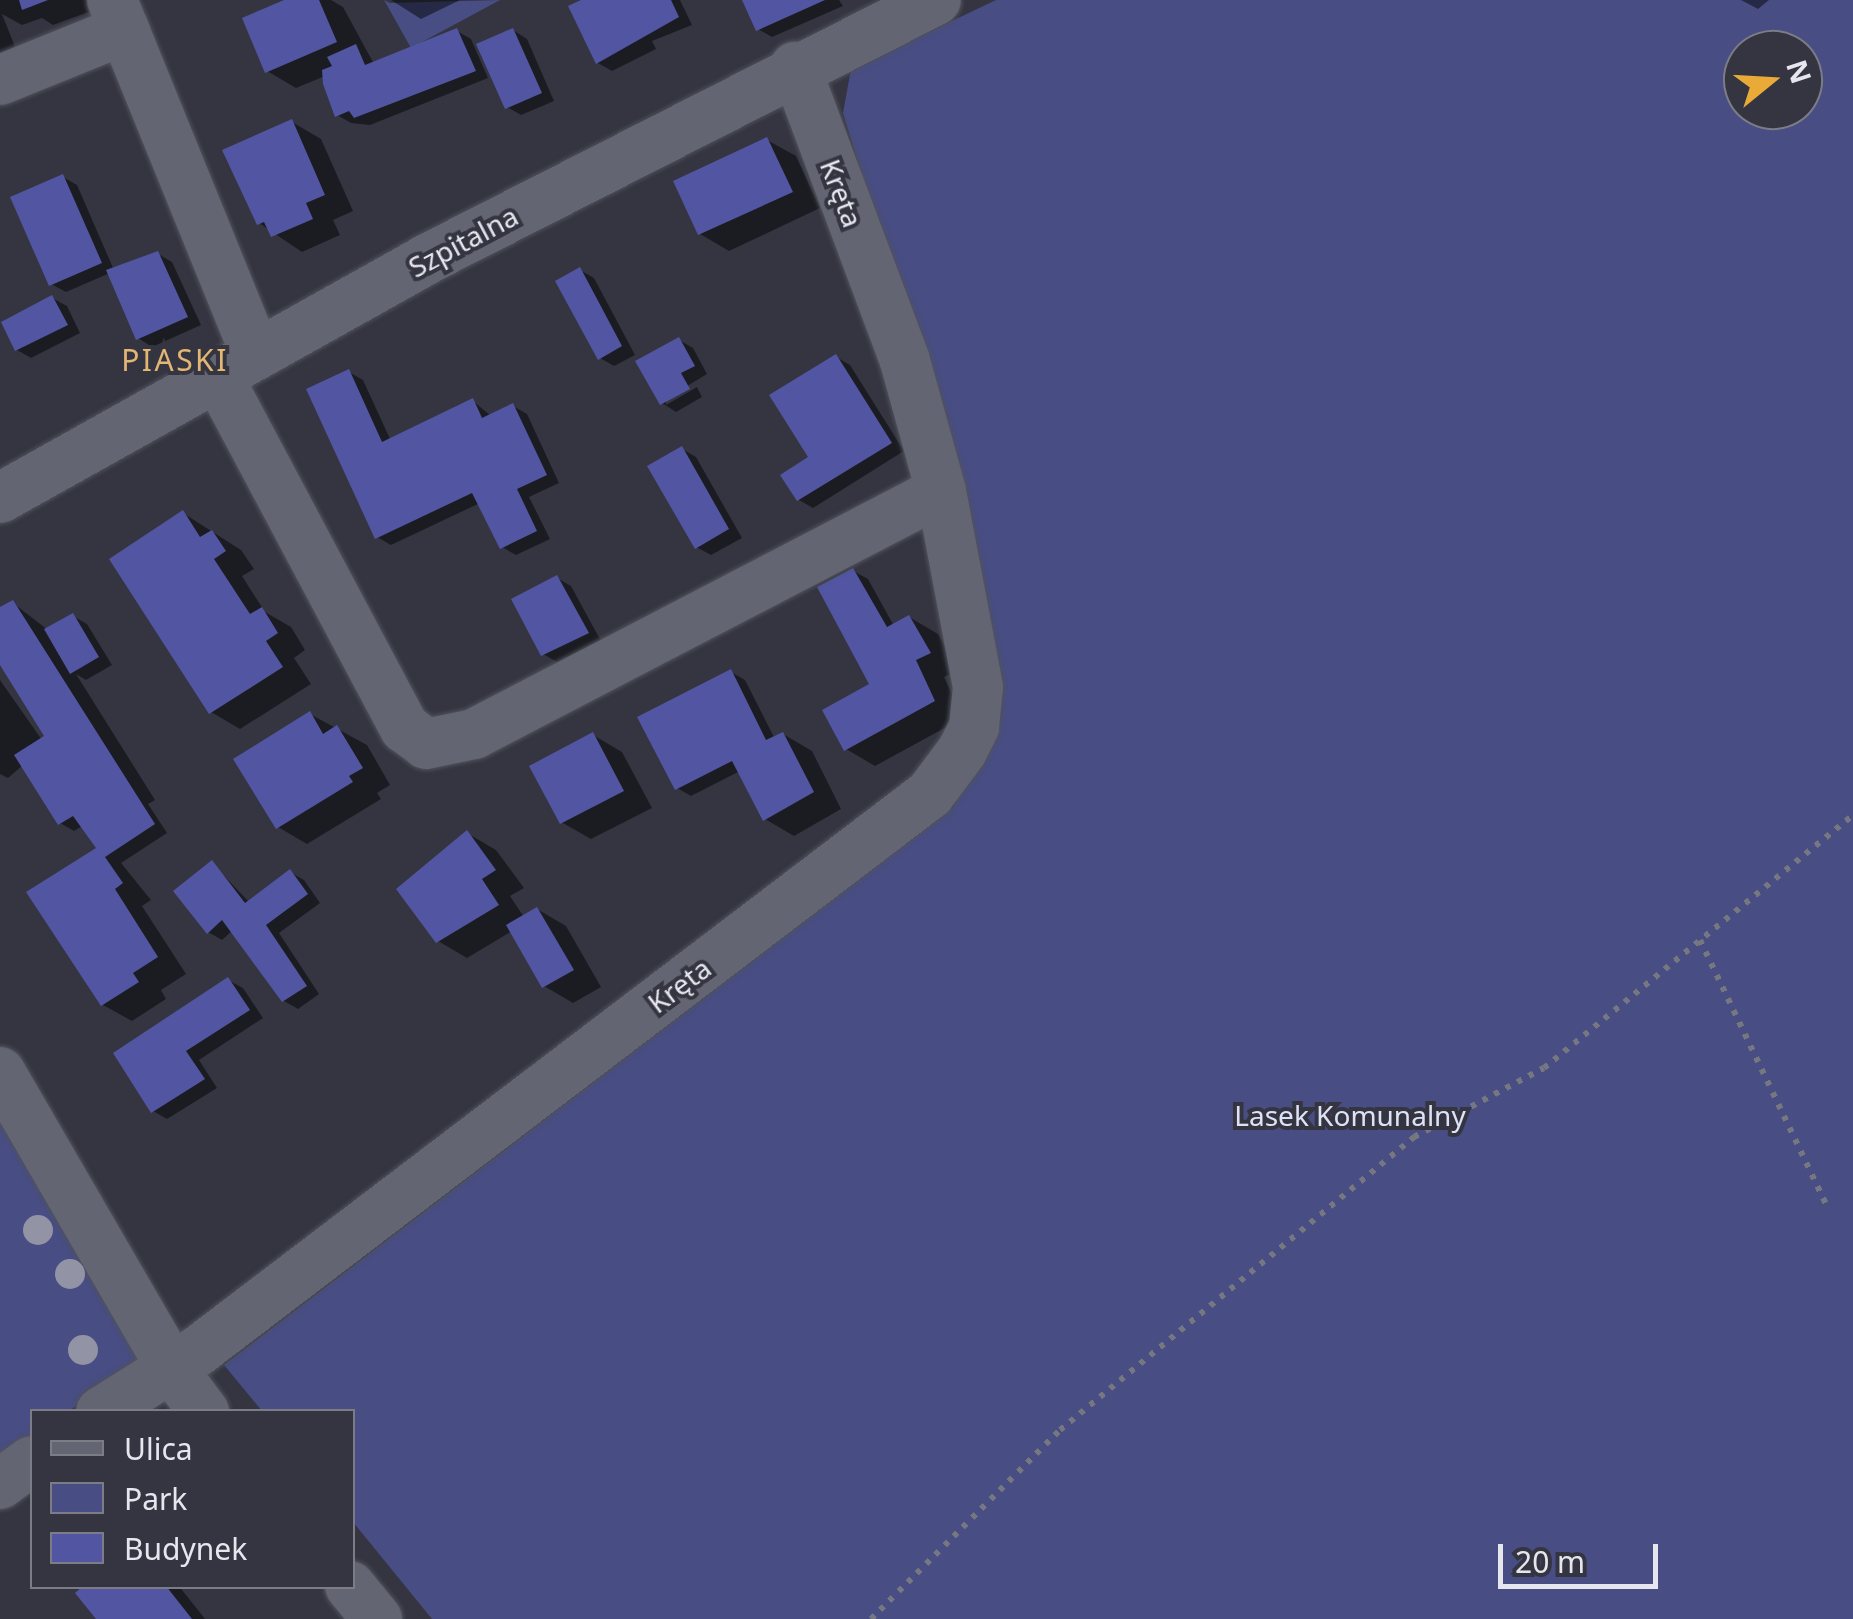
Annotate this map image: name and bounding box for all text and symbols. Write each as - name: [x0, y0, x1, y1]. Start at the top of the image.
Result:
- north arrow: [1723, 30, 1823, 130]
- text: N: [1778, 55, 1821, 88]
- street label: Kręta: [814, 154, 870, 232]
- street label: Szpitalna: [403, 198, 523, 284]
- district label: PIASKI: [121, 342, 229, 378]
- street label: Kręta: [641, 951, 717, 1019]
- park label: Lasek Komunalny: [1234, 1098, 1466, 1132]
- legend: [30, 1409, 355, 1589]
- text: Ulica: [124, 1428, 193, 1469]
- text: Park: [124, 1478, 187, 1519]
- scale bar: [1503, 1524, 1663, 1586]
- text: Budynek: [124, 1528, 247, 1569]
- text: 20 m: [1515, 1541, 1585, 1582]

